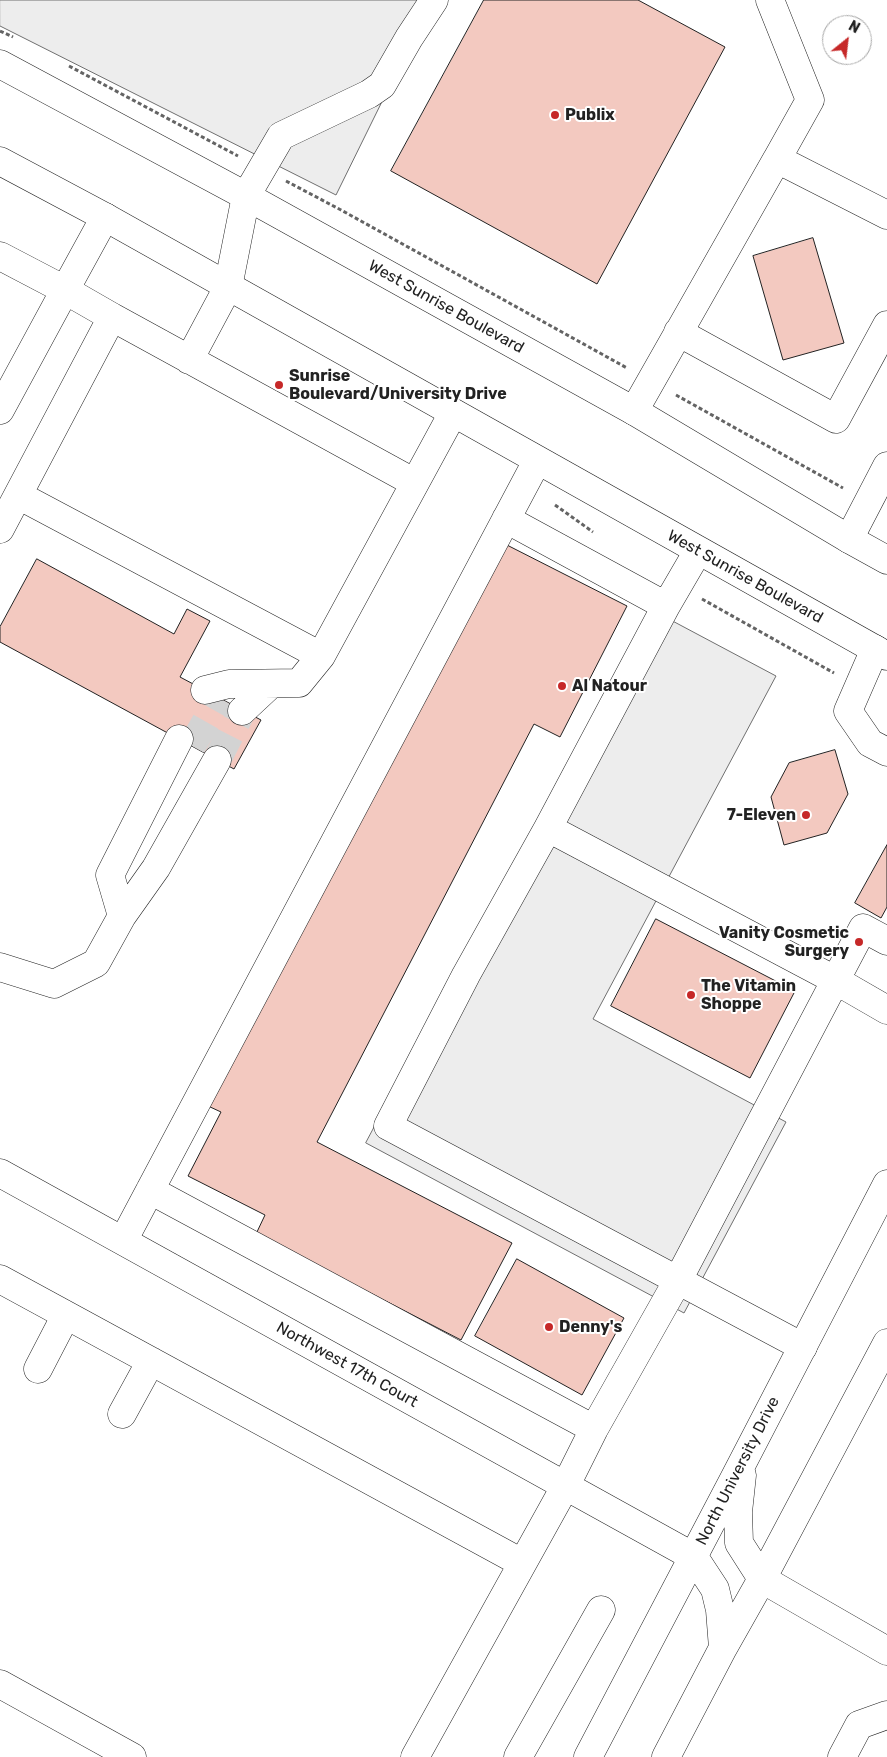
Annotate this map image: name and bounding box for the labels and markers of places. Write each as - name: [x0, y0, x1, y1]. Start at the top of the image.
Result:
- place label: Publix: [565, 105, 615, 125]
- marker: Publix: [549, 109, 561, 121]
- place label: Sunrise Boulevard/University Drive: [289, 366, 507, 404]
- marker: Sunrise Boulevard/University Drive: [273, 379, 285, 391]
- place label: Al Natour: [572, 676, 647, 696]
- marker: Al Natour: [556, 680, 568, 692]
- place label: 7-Eleven: [727, 805, 796, 825]
- marker: 7-Eleven: [800, 809, 812, 821]
- place label: Vanity Cosmetic Surgery: [719, 923, 849, 961]
- marker: Vanity Cosmetic Surgery: [853, 936, 865, 948]
- place label: The Vitamin Shoppe: [701, 976, 796, 1014]
- marker: The Vitamin Shoppe: [685, 989, 697, 1001]
- place label: Denny's: [559, 1317, 622, 1337]
- marker: Denny's: [543, 1321, 555, 1333]

